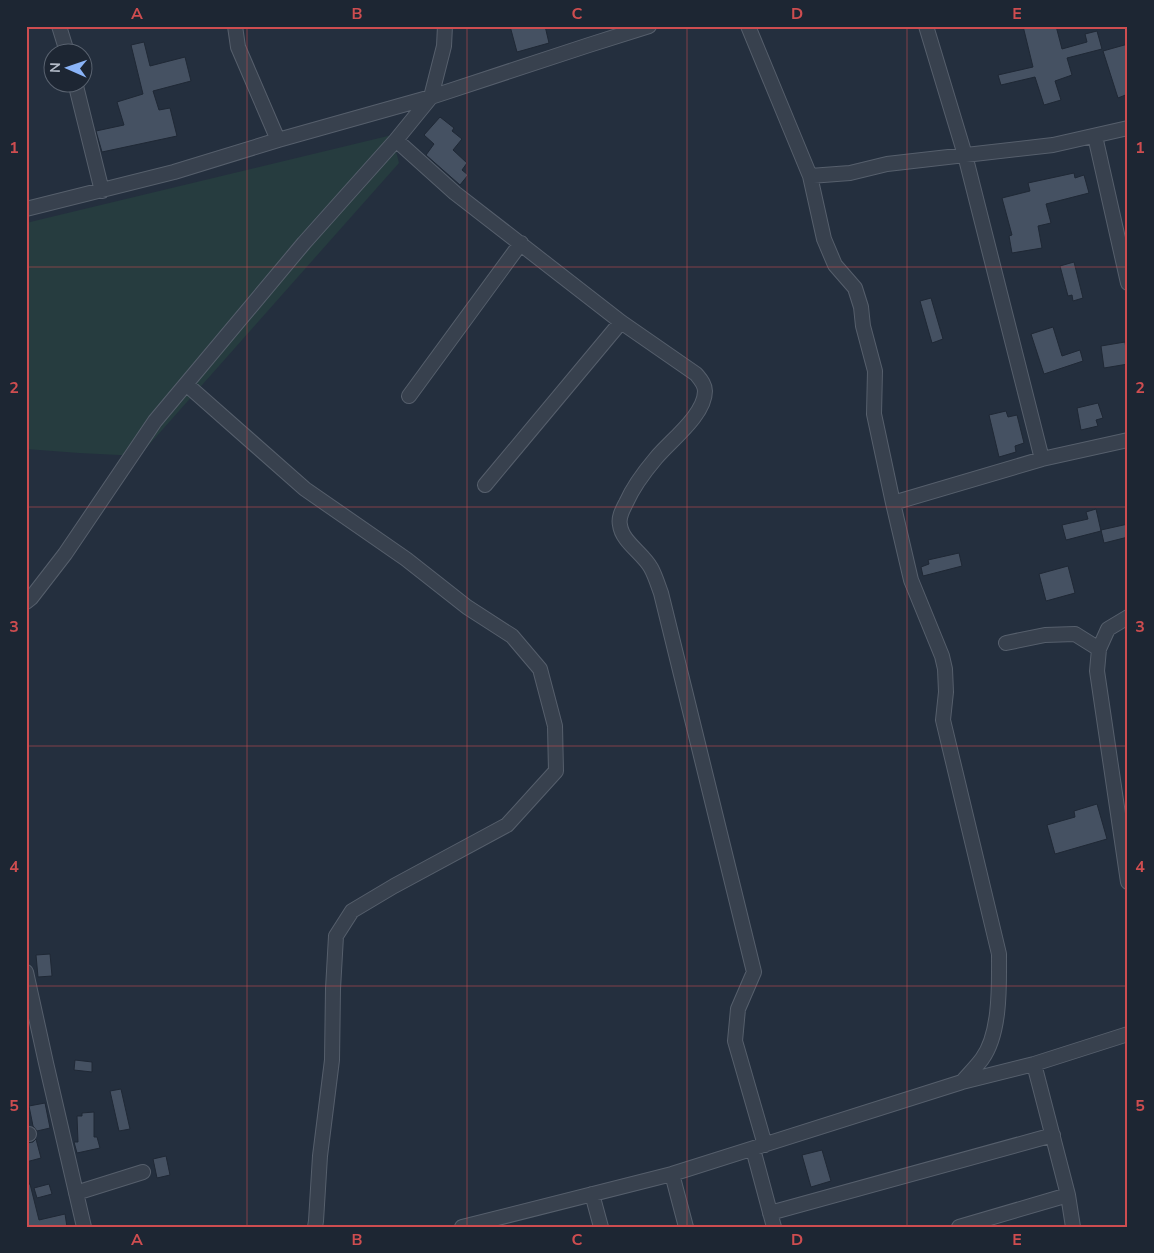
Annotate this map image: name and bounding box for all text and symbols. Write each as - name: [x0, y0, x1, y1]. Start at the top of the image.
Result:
- text: A: [131, 3, 143, 25]
- text: B: [351, 3, 363, 25]
- text: C: [572, 3, 583, 25]
- text: D: [791, 3, 803, 25]
- text: E: [1012, 3, 1022, 25]
- north arrow: [42, 42, 92, 92]
- text: N: [46, 62, 65, 73]
- text: 1: [9, 137, 19, 159]
- text: 1: [1135, 137, 1145, 159]
- text: 2: [9, 377, 19, 399]
- text: 2: [1135, 377, 1145, 399]
- text: 3: [9, 616, 19, 638]
- text: 3: [1135, 616, 1145, 638]
- text: 4: [9, 856, 19, 878]
- text: 4: [1135, 856, 1145, 878]
- text: 5: [9, 1095, 19, 1117]
- text: 5: [1135, 1095, 1145, 1117]
- text: A: [131, 1229, 143, 1251]
- text: B: [351, 1229, 363, 1251]
- text: C: [572, 1229, 583, 1251]
- text: D: [791, 1229, 803, 1251]
- text: E: [1012, 1229, 1022, 1251]

